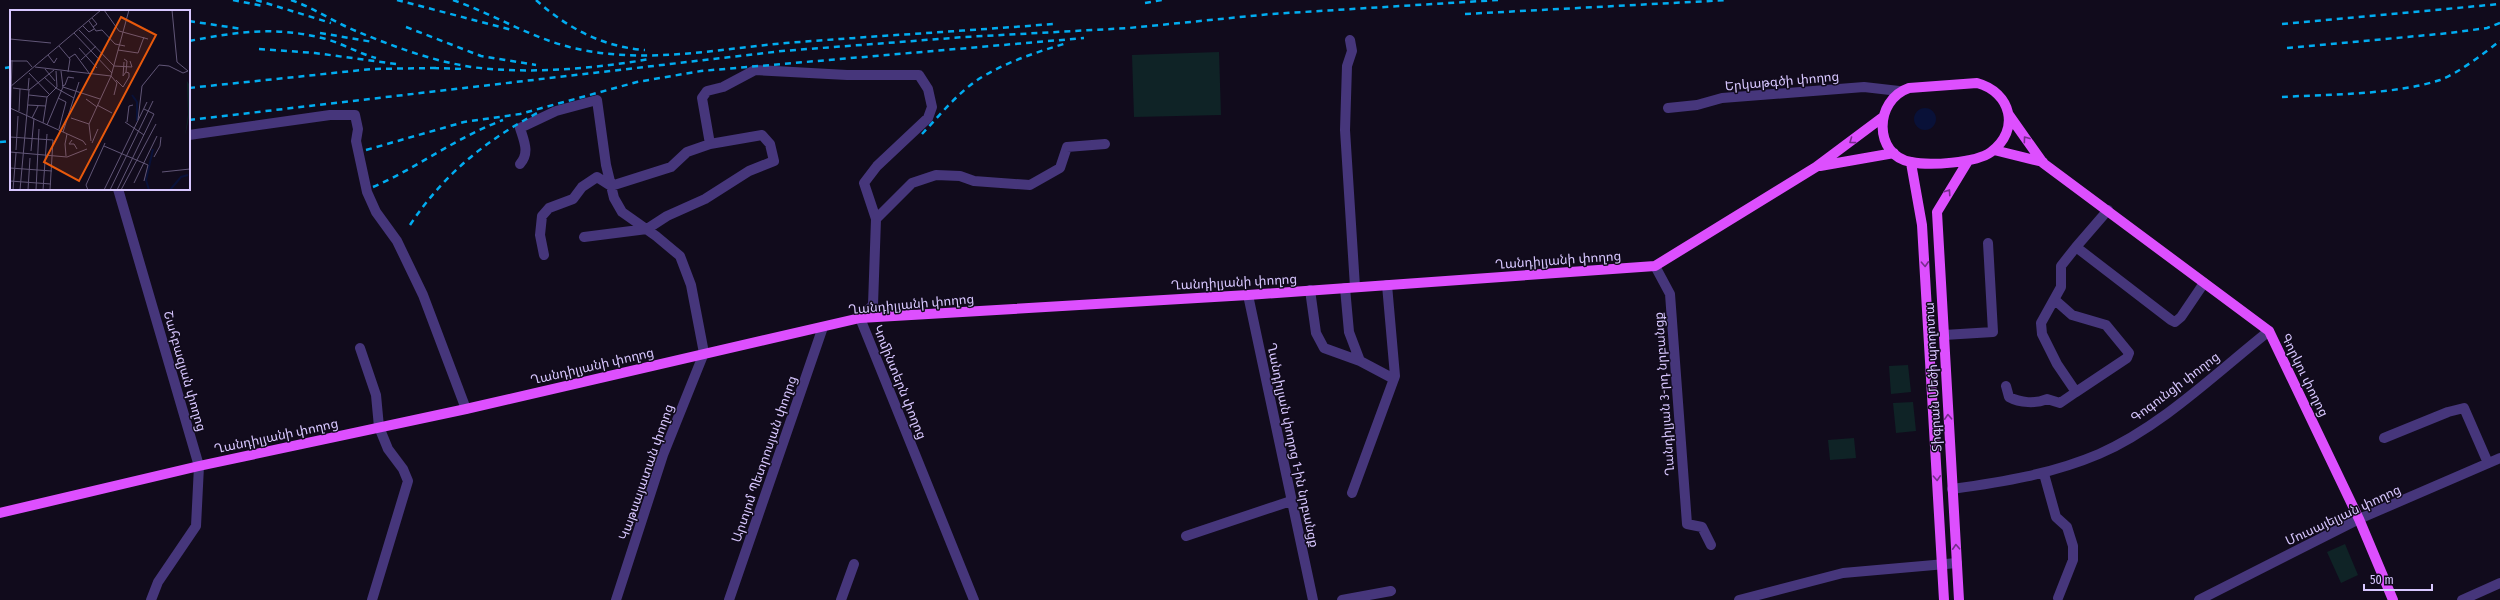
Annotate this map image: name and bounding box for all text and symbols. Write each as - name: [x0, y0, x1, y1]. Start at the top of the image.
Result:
- inset map: [10, 10, 190, 190]
- street label: Երկաթգծի փողոց: [1724, 69, 1840, 93]
- one-way arrow: [1849, 136, 1856, 143]
- one-way arrow: [2024, 136, 2031, 143]
- one-way arrow: [1943, 189, 1951, 196]
- street label: Ղանդիլյանի փողոց: [1494, 248, 1622, 272]
- one-way arrow: [1920, 261, 1929, 267]
- street label: Ղանդիլյանի փողոց: [1170, 271, 1298, 293]
- street label: Ղանդիլյանի փողոց: [847, 291, 975, 317]
- street label: Տիգրան Մեծի պողոտա: [1922, 302, 1944, 452]
- street label: Շահբազյան փողոց: [161, 309, 209, 433]
- street label: Ղանդիլյան 3-րդ նրբանցք: [1651, 312, 1677, 476]
- street label: Կոմինտերն փողոց: [870, 323, 930, 441]
- street label: Գորկու փողոց: [2278, 331, 2332, 419]
- street label: Ղանդիլյան փողոց 1-ին նրբանցք: [1264, 341, 1322, 549]
- street label: Ղանդիլյանի փողոց: [529, 344, 655, 388]
- street label: Գոգունցի փողոց: [2128, 349, 2222, 425]
- street label: Արտյոմ Պետրոսյան փողոց: [728, 374, 800, 544]
- street label: Կաթսայատան փողոց: [616, 402, 676, 542]
- one-way arrow: [1944, 414, 1953, 420]
- street label: Ղանդիլյանի փողոց: [213, 416, 339, 456]
- one-way arrow: [1932, 475, 1941, 481]
- street label: Մուսայելյան փողոց: [2283, 482, 2403, 548]
- one-way arrow: [1951, 544, 1960, 550]
- scale bar: [2364, 566, 2432, 592]
- text: 50 m: [2370, 573, 2394, 587]

